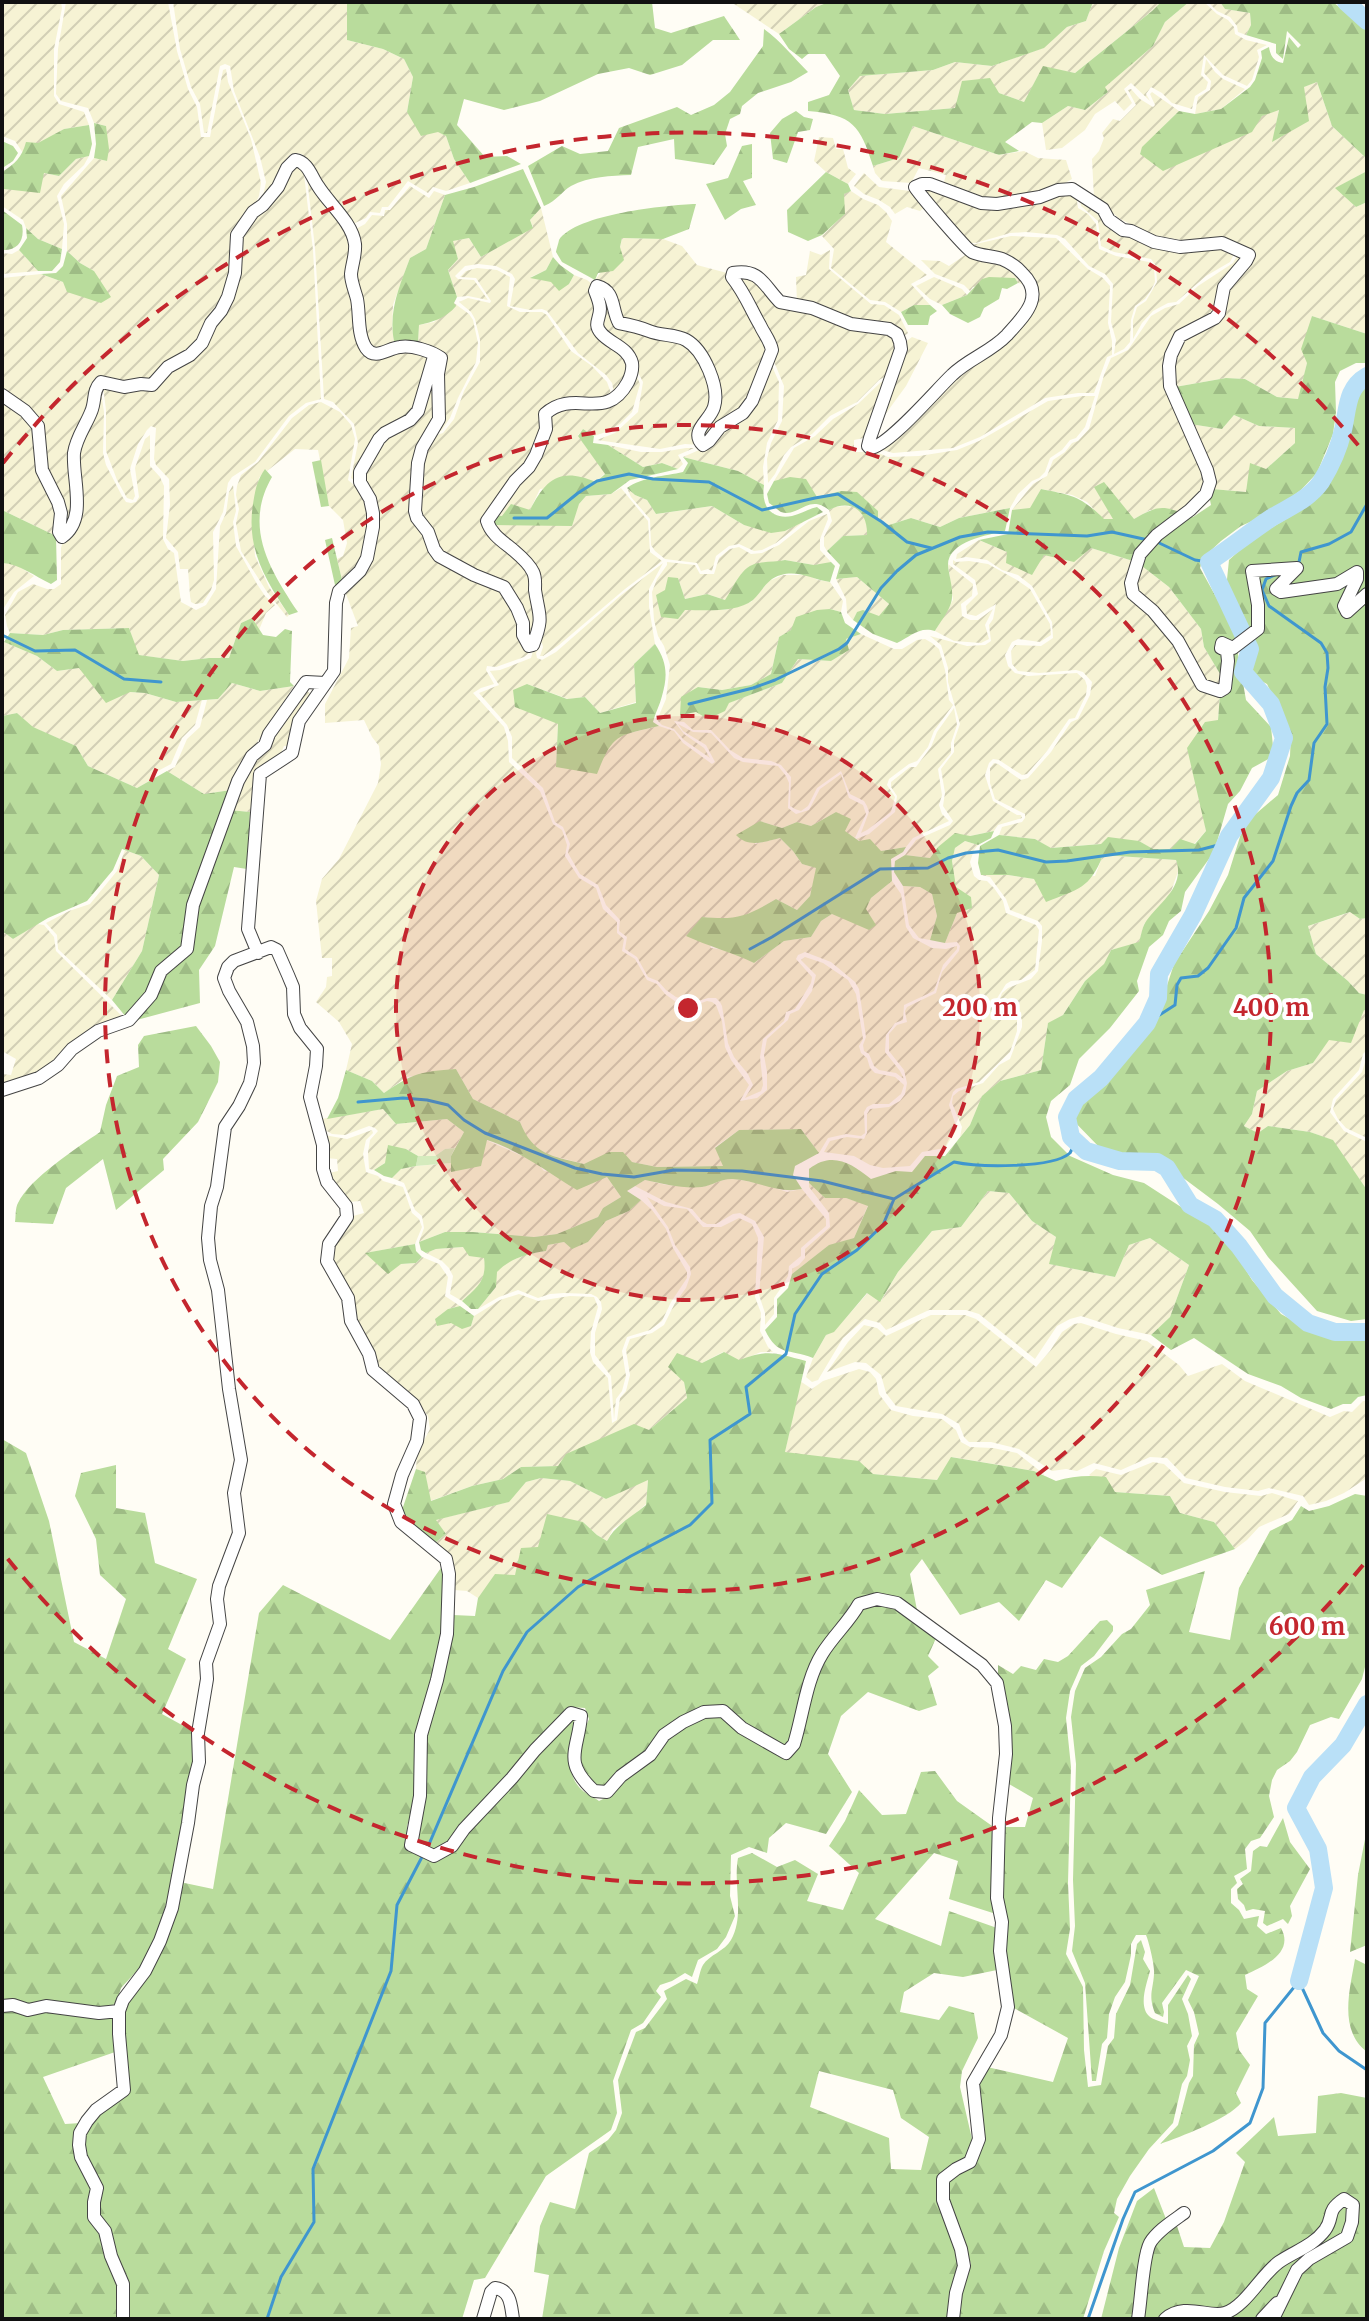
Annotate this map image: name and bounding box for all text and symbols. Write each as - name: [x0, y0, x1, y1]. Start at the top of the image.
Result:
- text: 200 m: [942, 992, 1018, 1023]
- text: 400 m: [1233, 992, 1309, 1023]
- centre of rings: [674, 994, 702, 1022]
- text: 600 m: [1269, 1611, 1345, 1642]

